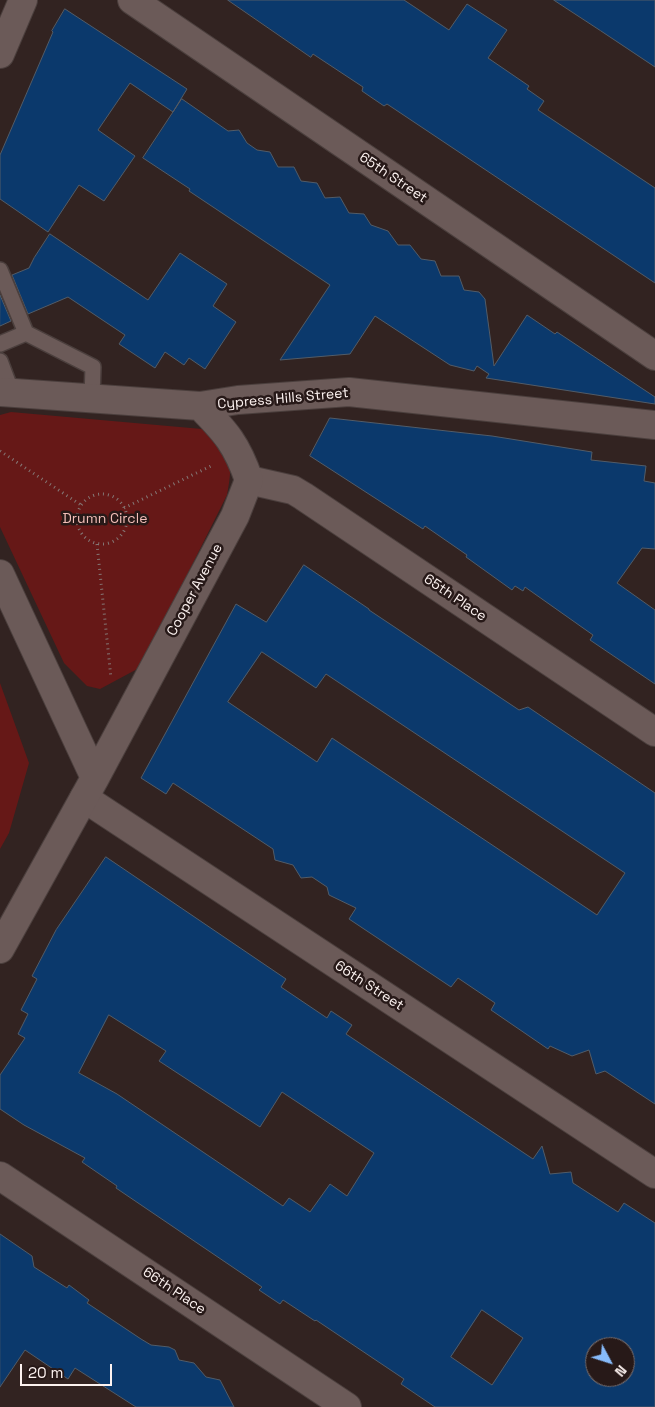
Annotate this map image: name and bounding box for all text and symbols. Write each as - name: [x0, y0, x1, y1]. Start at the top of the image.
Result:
- street label: 65th Street: [356, 149, 430, 207]
- street label: Cypress Hills Street: [217, 385, 349, 413]
- park label: Drumn Circle: [63, 511, 147, 527]
- street label: Cooper Avenue: [164, 541, 226, 639]
- street label: 65th Place: [420, 571, 490, 625]
- street label: 66th Street: [331, 958, 407, 1014]
- street label: 66th Place: [139, 1264, 209, 1318]
- north arrow: [585, 1337, 635, 1387]
- scale bar: [22, 1354, 115, 1386]
- text: N: [611, 1362, 631, 1380]
- text: 20 m: [28, 1363, 63, 1382]

